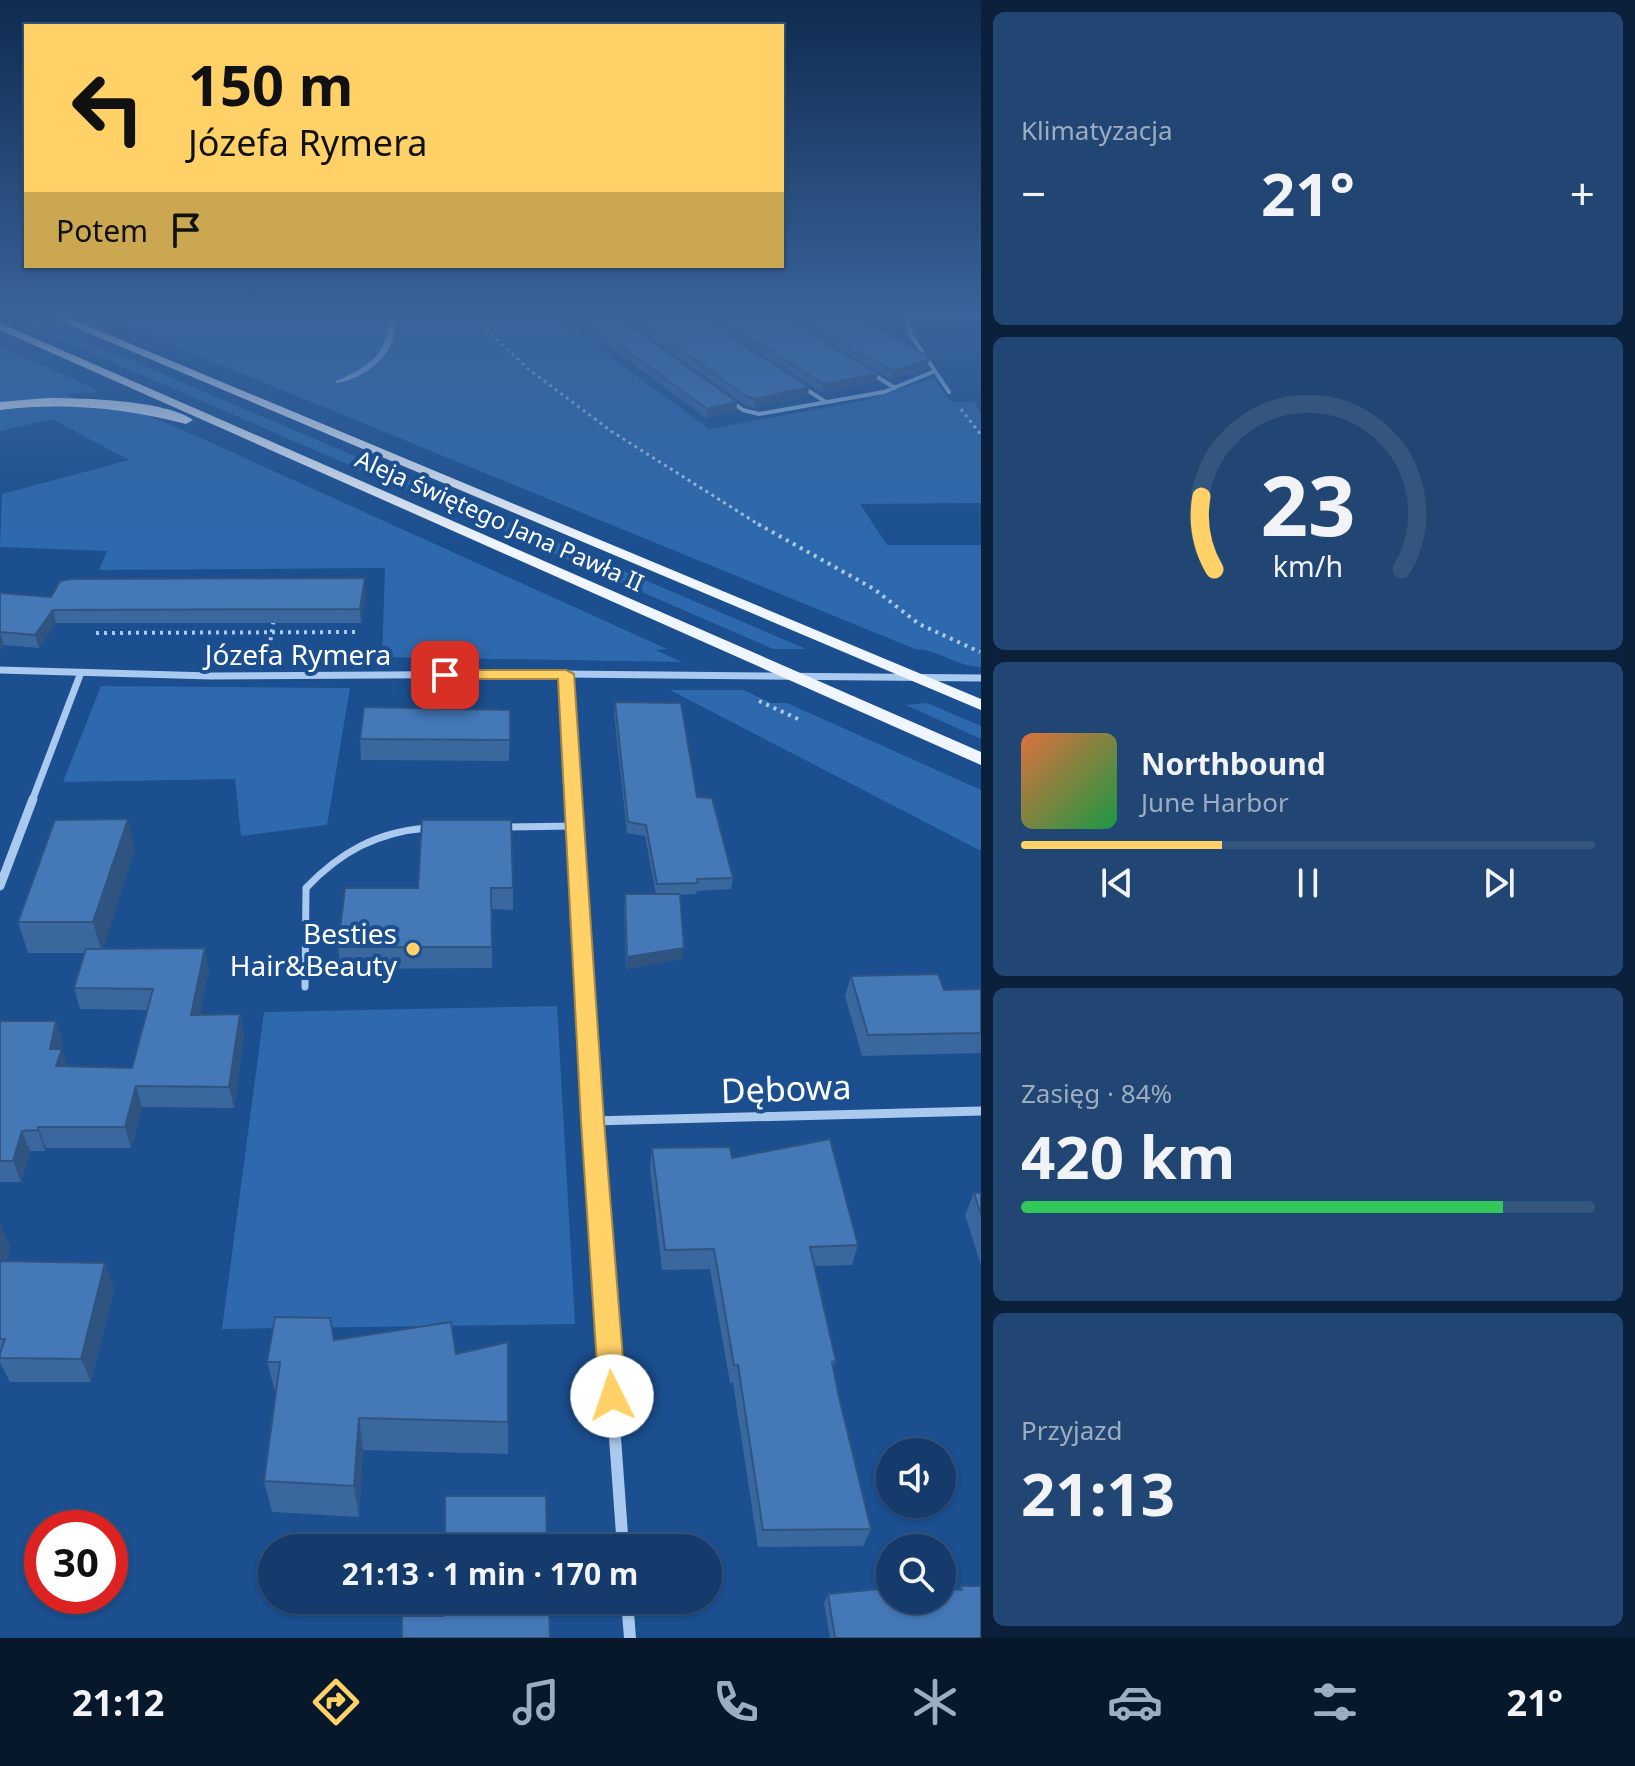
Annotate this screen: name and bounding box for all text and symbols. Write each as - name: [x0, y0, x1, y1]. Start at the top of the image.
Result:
- text: 150 m: [188, 46, 353, 122]
- icon: left: [56, 56, 160, 160]
- text: Klimatyzacja: [1021, 112, 1173, 148]
- text: Józefa Rymera: [188, 118, 427, 167]
- text: 21°: [1261, 152, 1355, 234]
- text: −: [1021, 163, 1046, 223]
- text: +: [1570, 163, 1595, 223]
- icon: arrive: [164, 208, 208, 252]
- text: Potem: [56, 210, 148, 251]
- street label: Aleja świętego Jana Pawła II: [351, 441, 649, 599]
- text: 23: [1260, 446, 1356, 559]
- text: km/h: [1273, 546, 1343, 585]
- street label: Józefa Rymera: [202, 635, 391, 673]
- pin: [411, 641, 479, 709]
- icon: arrive: [423, 653, 467, 697]
- text: Northbound: [1141, 743, 1326, 784]
- text: June Harbor: [1141, 784, 1289, 820]
- icon: previous: [1095, 861, 1139, 905]
- icon: pause: [1286, 861, 1330, 905]
- icon: next: [1477, 861, 1521, 905]
- place label: Besties Hair&Beauty: [230, 914, 398, 984]
- marker: Besties Hair&Beauty: [404, 940, 422, 958]
- street label: Dębowa: [720, 1063, 852, 1113]
- text: Zasięg · 84%: [1021, 1075, 1172, 1111]
- text: 420 km: [1021, 1115, 1235, 1197]
- position arrow: [570, 1354, 654, 1438]
- text: Przyjazd: [1021, 1412, 1122, 1448]
- map controls: [876, 1438, 956, 1614]
- button: sound: [876, 1438, 956, 1518]
- text: 21:13: [1021, 1452, 1175, 1534]
- speed limit sign: 30: [24, 1510, 128, 1614]
- button: search: [876, 1534, 956, 1614]
- text: 21:13 · 1 min · 170 m: [342, 1553, 638, 1594]
- icon: directions: [308, 1674, 364, 1730]
- icon: music: [508, 1674, 564, 1730]
- icon: phone: [708, 1674, 764, 1730]
- icon: climate: [907, 1674, 963, 1730]
- icon: car: [1107, 1674, 1163, 1730]
- icon: filters: [1307, 1674, 1363, 1730]
- text: 21:12: [72, 1678, 164, 1727]
- text: 21°: [1507, 1678, 1563, 1727]

